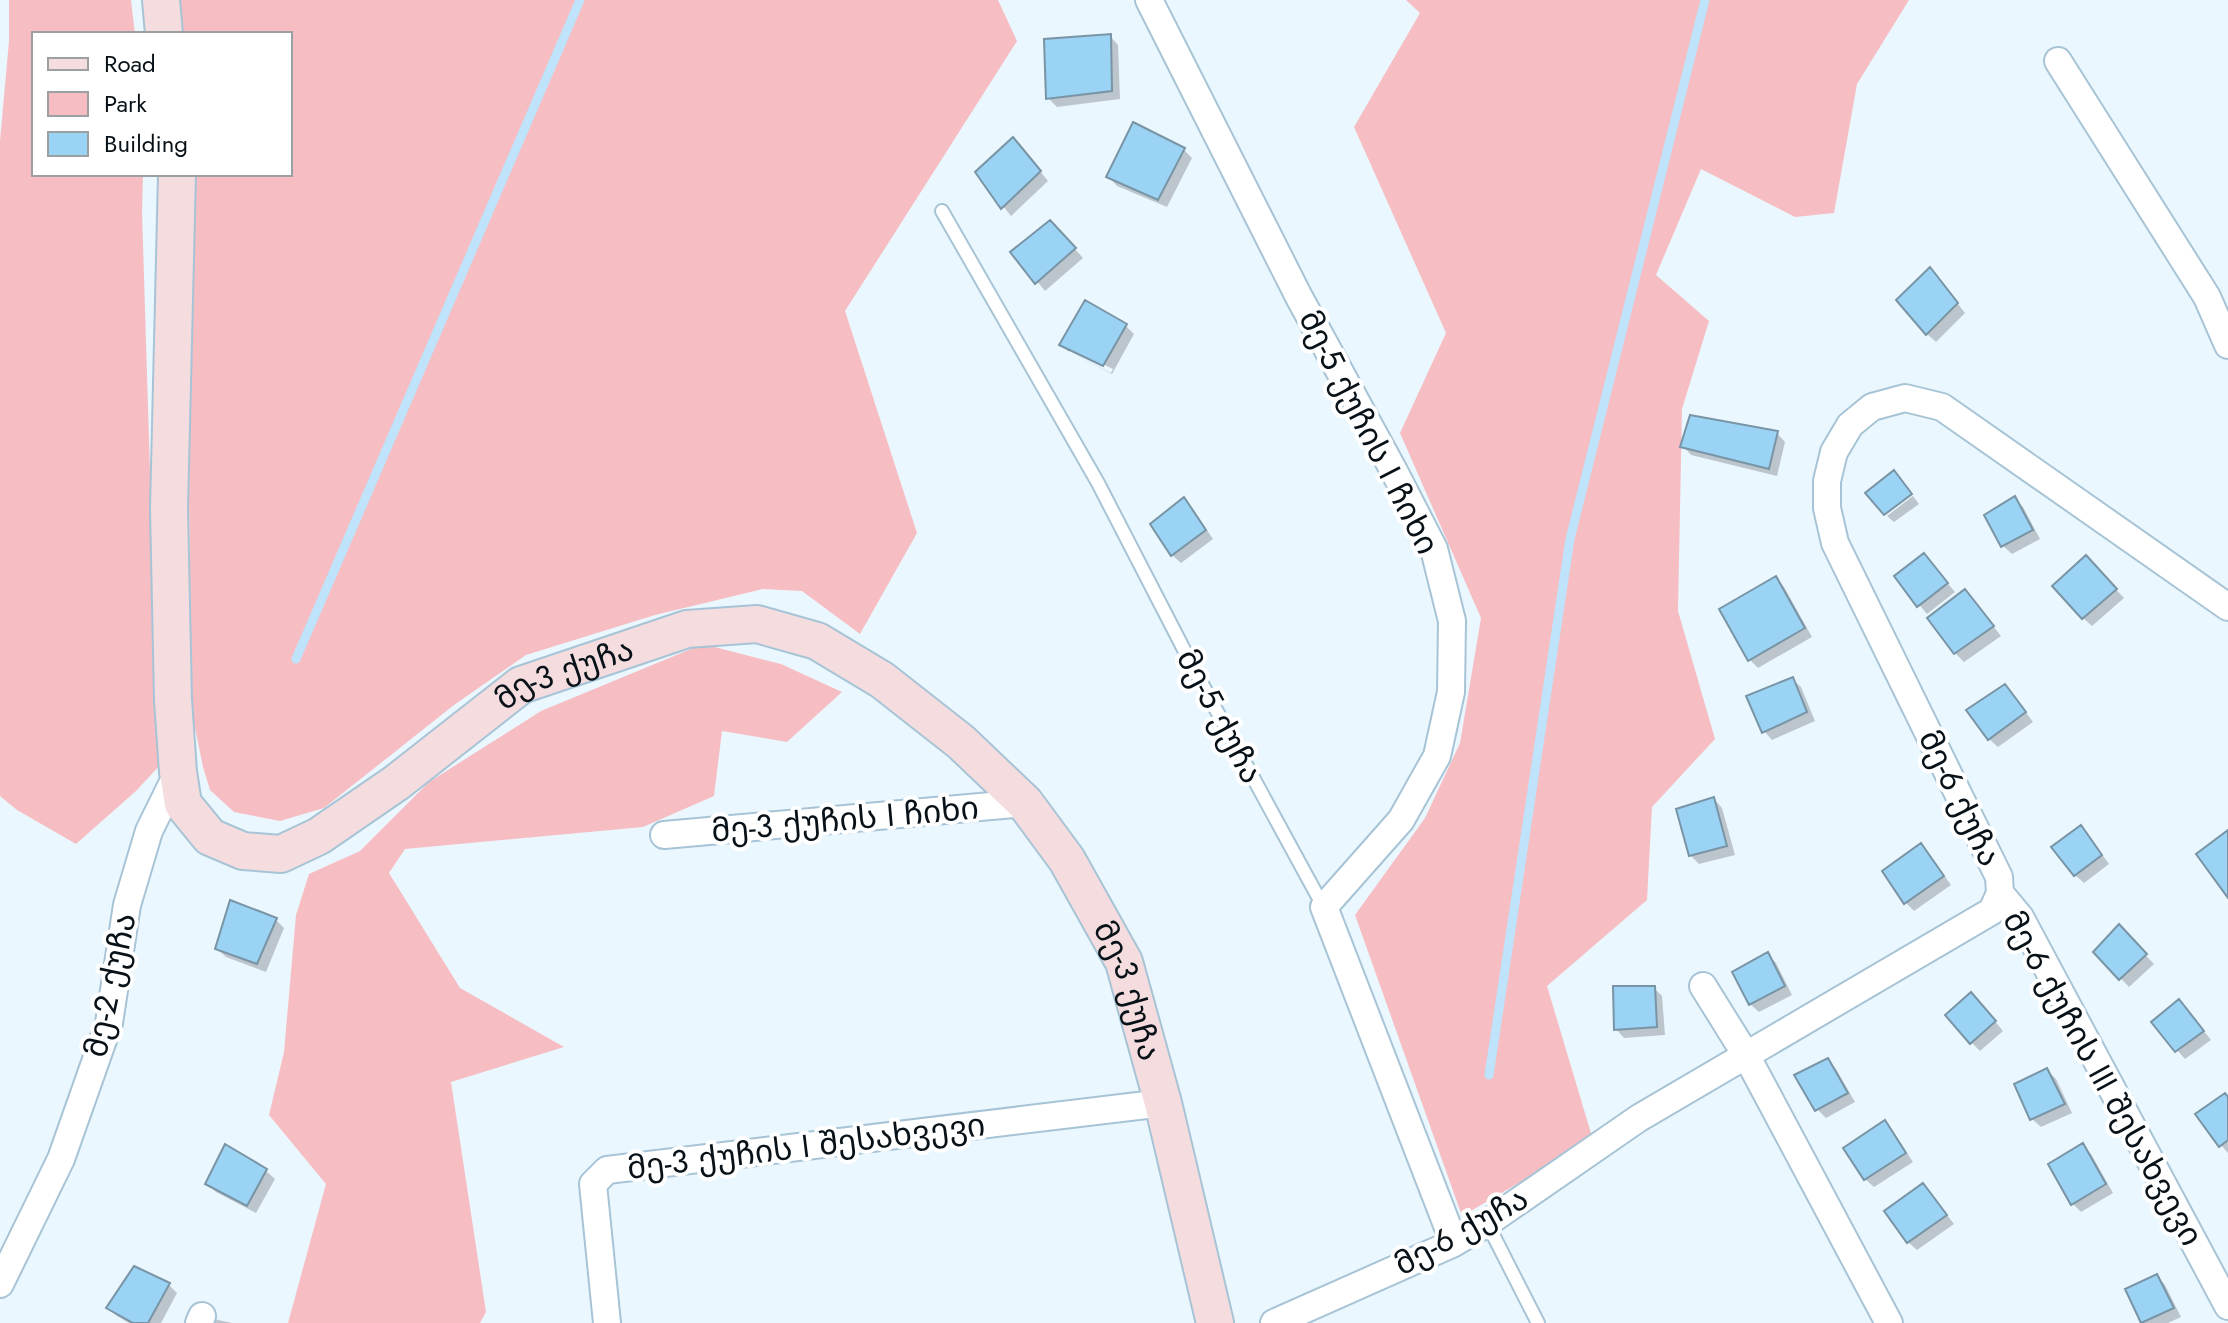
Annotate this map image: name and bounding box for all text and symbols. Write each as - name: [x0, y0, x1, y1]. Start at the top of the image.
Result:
- legend: [32, 32, 292, 176]
- text: Road: [104, 46, 156, 81]
- text: Park: [104, 86, 147, 121]
- text: Building: [104, 126, 188, 161]
- street label: მე-5 ქუჩის I ჩიხი: [1287, 302, 1451, 562]
- street label: მე-3 ქუჩა: [484, 626, 640, 721]
- street label: მე-5 ქუჩა: [1165, 640, 1275, 792]
- street label: მე-6 ქუჩა: [1907, 722, 2013, 874]
- street label: მე-3 ქუჩის I ჩიხი: [709, 784, 981, 854]
- street label: მე-6 ქუჩის III შესახვევი: [1991, 902, 2215, 1254]
- street label: მე-2 ქუჩა: [72, 908, 148, 1062]
- street label: მე-3 ქუჩა: [1082, 912, 1173, 1066]
- street label: მე-3 ქუჩის I შესახვევი: [624, 1101, 988, 1191]
- street label: მე-6 ქუჩა: [1386, 1175, 1536, 1287]

